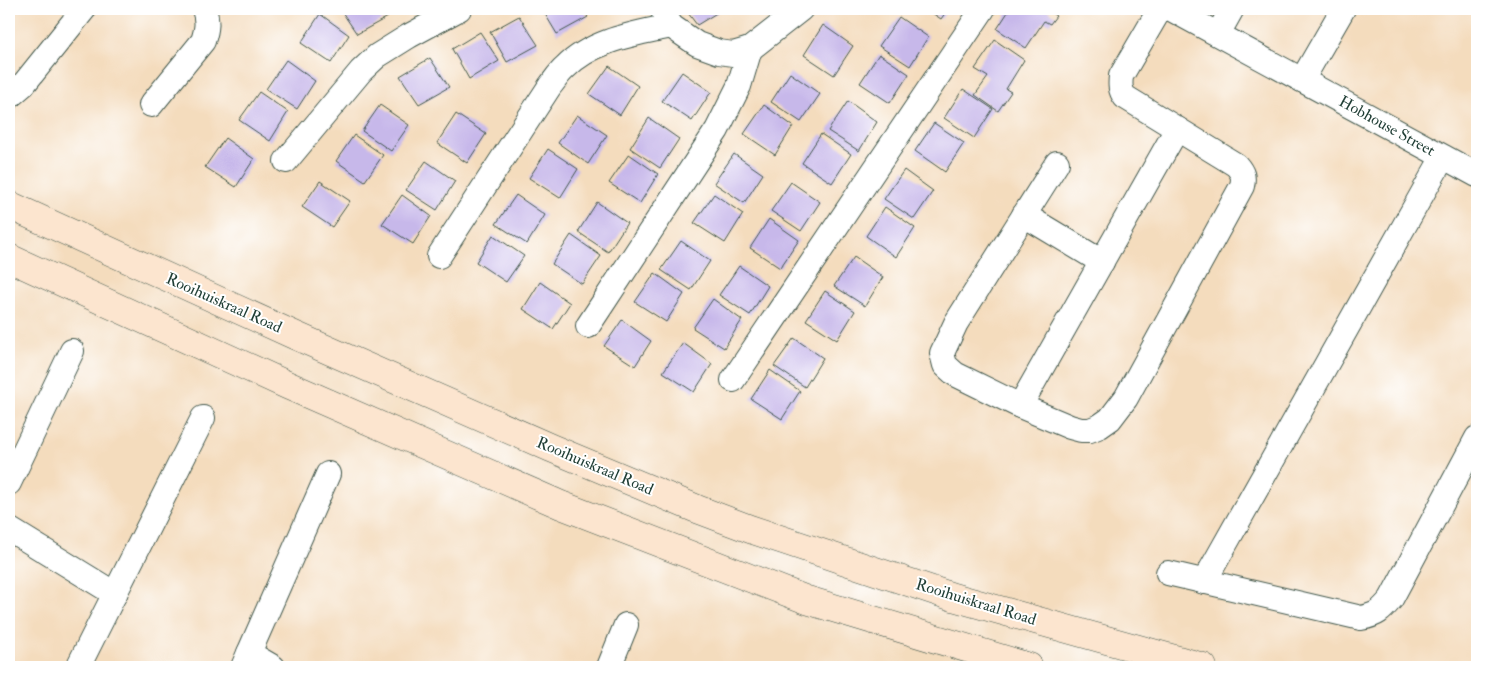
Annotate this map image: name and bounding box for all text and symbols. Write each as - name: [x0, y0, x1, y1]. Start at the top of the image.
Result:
- street label: Hobhouse Street: [1335, 91, 1439, 161]
- street label: Rooihuiskraal Road: [163, 268, 285, 338]
- street label: Rooihuiskraal Road: [534, 432, 657, 500]
- street label: Rooihuiskraal Road: [913, 574, 1039, 630]

